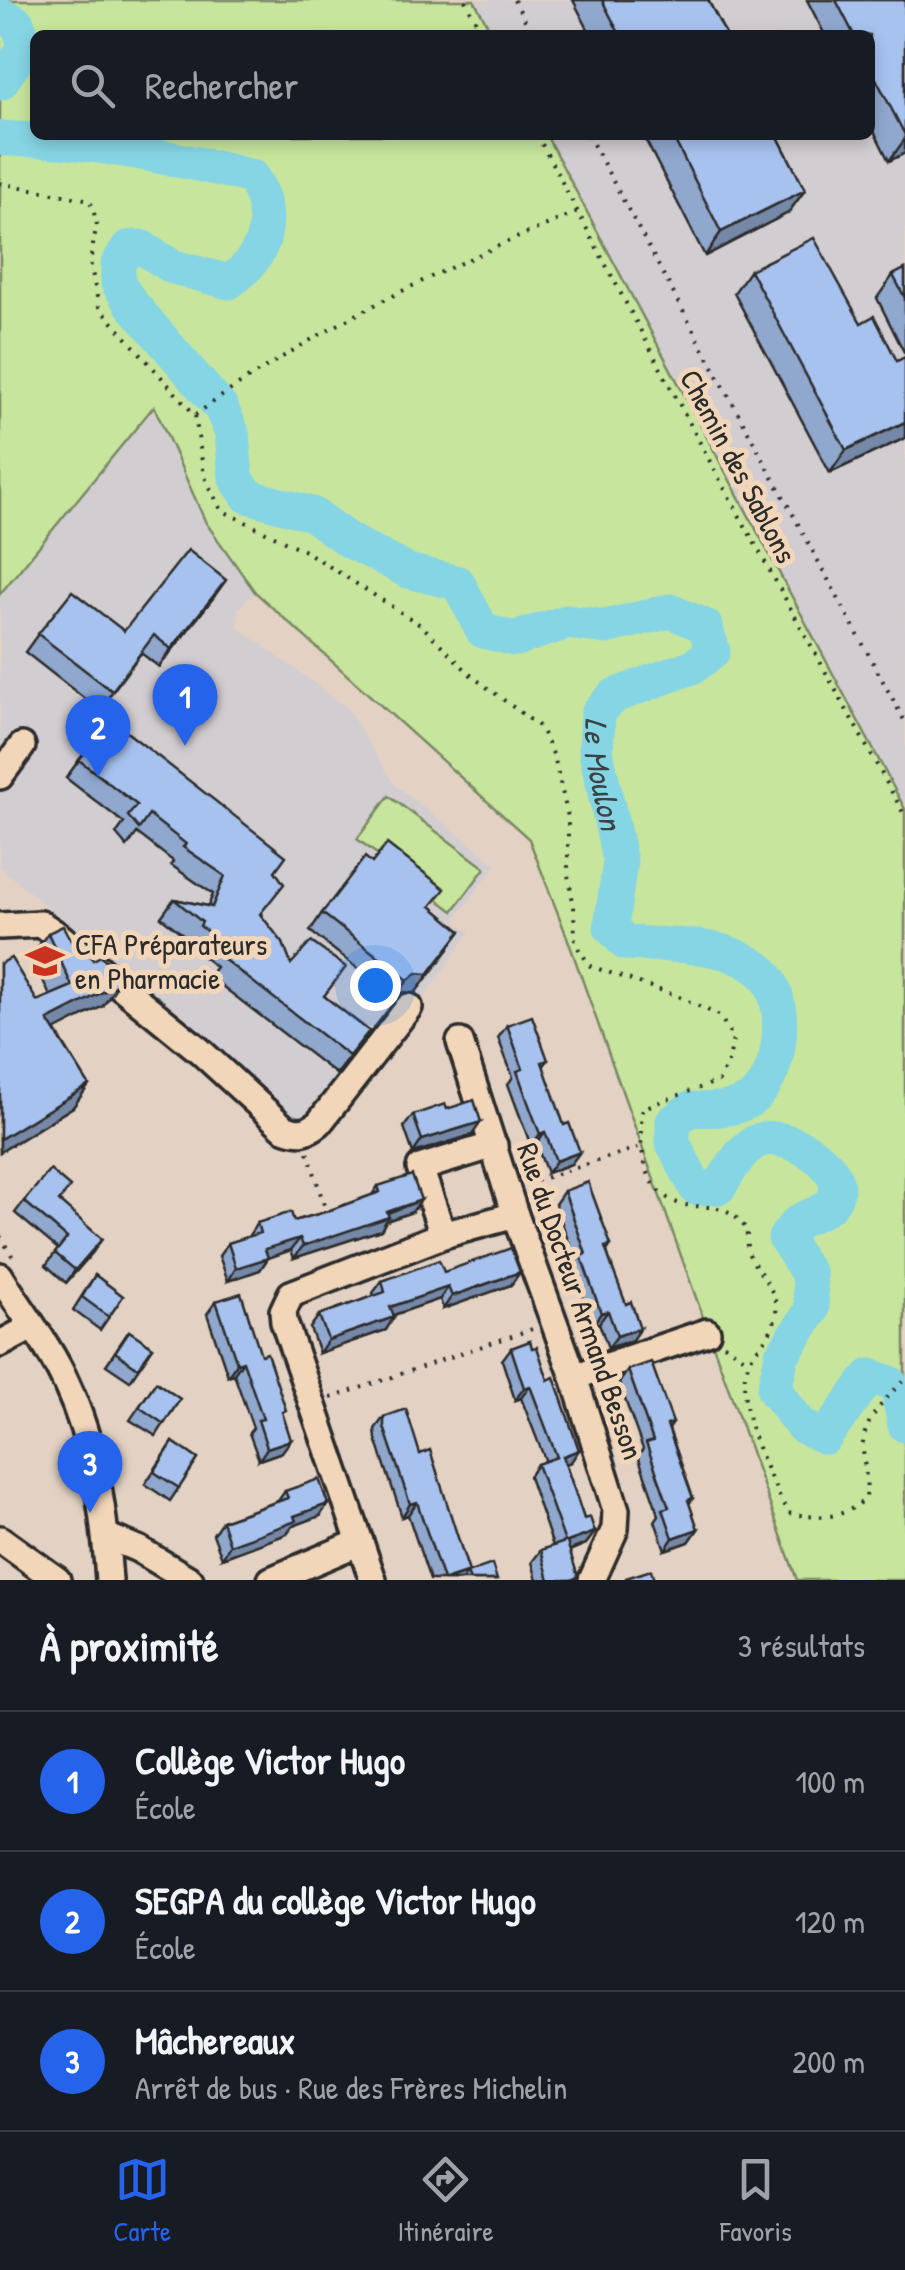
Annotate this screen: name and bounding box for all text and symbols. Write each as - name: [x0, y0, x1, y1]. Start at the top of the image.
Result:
- search box: [30, 30, 875, 140]
- icon: search: [65, 58, 120, 113]
- text: Rechercher: [145, 59, 298, 111]
- street label: Chemin des Sablons: [671, 362, 807, 570]
- pin: 1: [152, 664, 218, 746]
- pin: 2: [66, 694, 130, 777]
- water label: Le Moulon: [575, 717, 634, 836]
- place label: CFA Préparateurs en Pharmacie: [75, 924, 267, 998]
- school or university icon: CFA Préparateurs en Pharmacie: [24, 940, 66, 982]
- your location: [350, 960, 401, 1011]
- street label: Rue du Docteur Armand Besson: [508, 1137, 654, 1465]
- pin: 3: [58, 1430, 122, 1513]
- text: À proximité: [40, 1617, 219, 1674]
- text: 3 résultats: [738, 1624, 865, 1667]
- text: Collège Victor Hugo: [135, 1734, 405, 1786]
- text: 1: [67, 1760, 78, 1803]
- text: 100 m: [796, 1760, 865, 1803]
- text: École: [135, 1786, 196, 1829]
- text: SEGPA du collège Victor Hugo: [135, 1874, 536, 1926]
- text: 2: [65, 1900, 80, 1943]
- text: 120 m: [795, 1900, 865, 1943]
- text: École: [135, 1926, 196, 1969]
- text: Mâchereaux: [135, 2014, 295, 2066]
- text: 3: [65, 2040, 80, 2083]
- text: 200 m: [792, 2040, 865, 2083]
- text: Arrêt de bus · Rue des Frères Michelin: [135, 2066, 567, 2109]
- tab: Carte: [113, 2152, 171, 2250]
- tab: Itinéraire: [397, 2152, 494, 2250]
- tab: Favoris: [720, 2152, 792, 2250]

